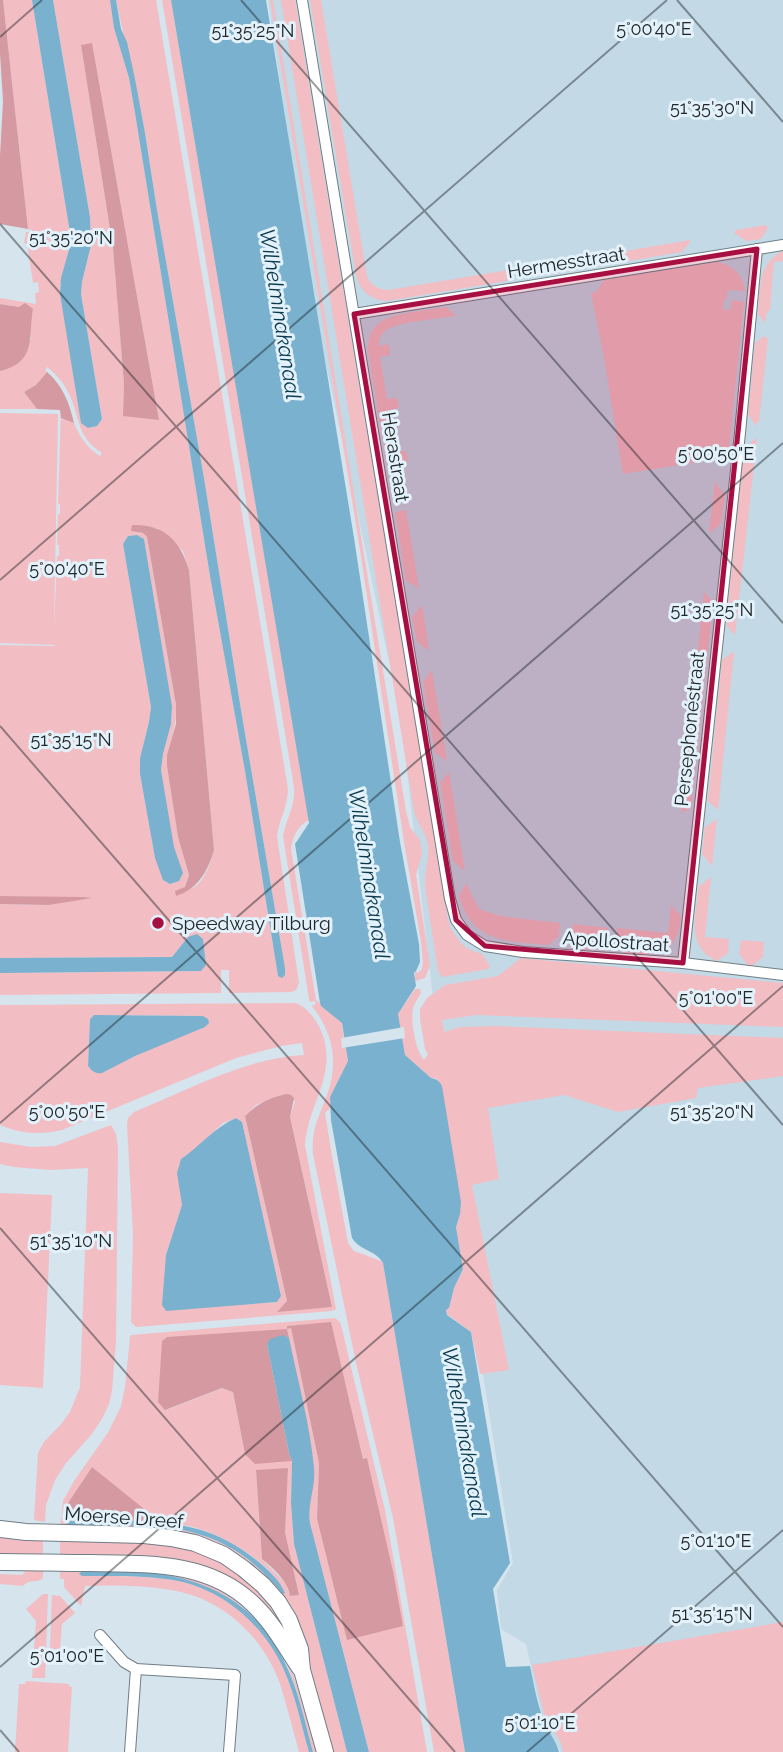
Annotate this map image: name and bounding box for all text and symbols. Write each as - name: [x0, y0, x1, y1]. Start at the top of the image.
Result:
- text: 5°00'40"E: [616, 18, 692, 39]
- text: 51°35'25"N: [212, 20, 294, 41]
- text: 51°35'30"N: [670, 97, 754, 118]
- text: 51°35'20"N: [29, 227, 113, 248]
- water label: Wilhelminakanaal: [255, 227, 306, 401]
- street label: Hermesstraat: [506, 242, 627, 282]
- street label: Herastraat: [378, 410, 414, 504]
- text: 5°00'50"E: [678, 443, 754, 464]
- text: 5°00'40"E: [29, 558, 105, 579]
- text: 51°35'25"N: [671, 599, 753, 620]
- street label: Persephonéstraat: [670, 650, 708, 807]
- text: 51°35'15"N: [30, 729, 112, 750]
- water label: Wilhelminakanaal: [344, 787, 395, 961]
- place label: Speedway Tilburg: [172, 912, 331, 934]
- marker: Speedway Tilburg: [150, 915, 166, 931]
- street label: Apollostraat: [562, 926, 671, 956]
- text: 5°01'00"E: [679, 987, 753, 1008]
- text: 5°00'50"E: [29, 1101, 105, 1122]
- text: 51°35'20"N: [670, 1101, 754, 1122]
- text: 51°35'10"N: [30, 1230, 112, 1251]
- water label: Wilhelminakanaal: [437, 1345, 492, 1519]
- street label: Moerse Dreef: [64, 1502, 185, 1532]
- text: 5°01'10"E: [680, 1530, 752, 1551]
- text: 51°35'15"N: [671, 1603, 753, 1624]
- text: 5°01'00"E: [30, 1645, 104, 1666]
- text: 5°01'10"E: [504, 1712, 576, 1733]

